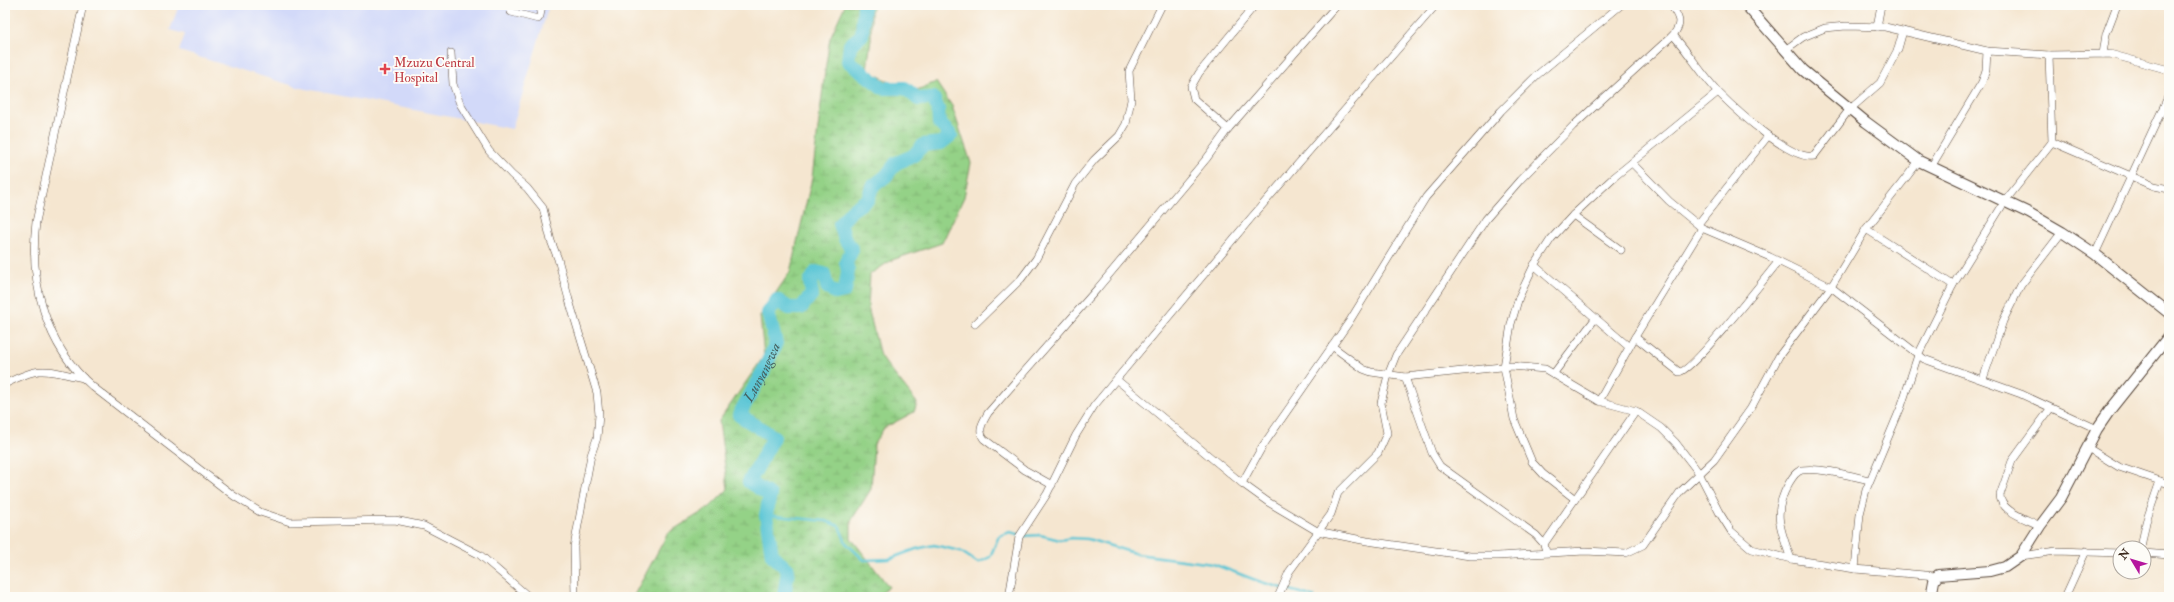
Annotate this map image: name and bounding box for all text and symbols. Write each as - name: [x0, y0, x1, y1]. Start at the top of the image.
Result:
- place label: Mzuzu Central Hospital: [394, 55, 475, 87]
- marker: Mzuzu Central Hospital: [379, 63, 391, 75]
- water label: Lunyangwa: [739, 340, 784, 406]
- north arrow: [2112, 540, 2152, 580]
- text: N: [2116, 545, 2133, 563]

